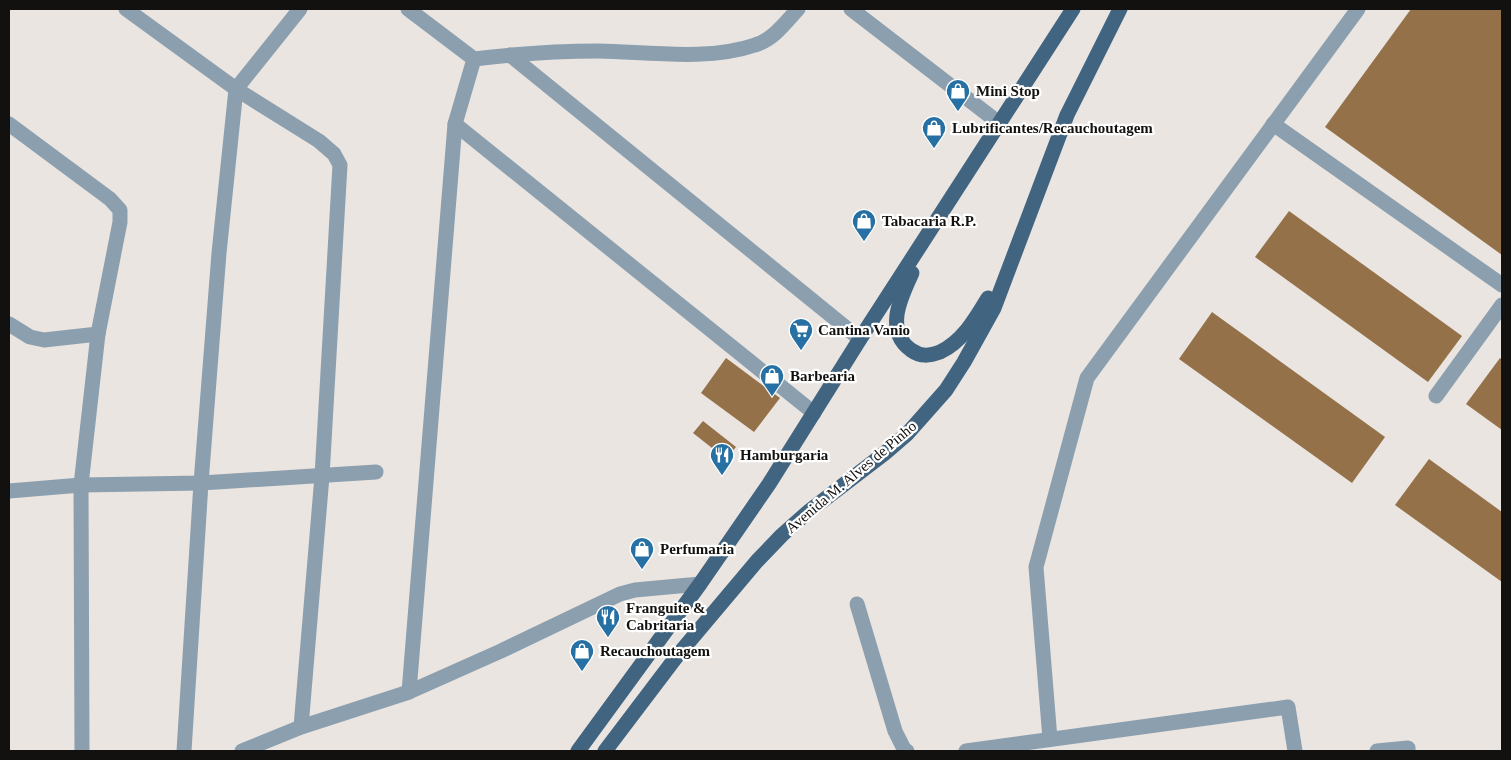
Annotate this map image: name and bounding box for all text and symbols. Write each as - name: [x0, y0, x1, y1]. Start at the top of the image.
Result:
- shop icon: Mini Stop: [945, 78, 971, 112]
- place label: Mini Stop: [976, 83, 1040, 99]
- shop icon: Lubrificantes/Recauchoutagem: [921, 115, 947, 149]
- place label: Lubrificantes/Recauchoutagem: [952, 120, 1153, 136]
- shop icon: Tabacaria R.P.: [851, 208, 877, 242]
- place label: Tabacaria R.P.: [882, 213, 977, 229]
- supermarket icon: Cantina Vanio: [788, 317, 814, 351]
- place label: Cantina Vanio: [818, 322, 910, 338]
- shop icon: Barbearia: [759, 363, 785, 397]
- place label: Barbearia: [790, 368, 855, 384]
- street label: Avenida M. Alves de Pinho: [783, 418, 919, 536]
- restaurant icon: Hamburgaria: [709, 442, 735, 476]
- place label: Hamburgaria: [740, 447, 829, 463]
- shop icon: Perfumaria: [629, 536, 655, 570]
- place label: Perfumaria: [660, 541, 735, 557]
- place label: Franguite & Cabritaria: [626, 600, 706, 633]
- restaurant icon: Franguite & Cabritaria: [595, 604, 621, 638]
- shop icon: Recauchoutagem: [569, 638, 595, 672]
- place label: Recauchoutagem: [600, 643, 710, 659]

